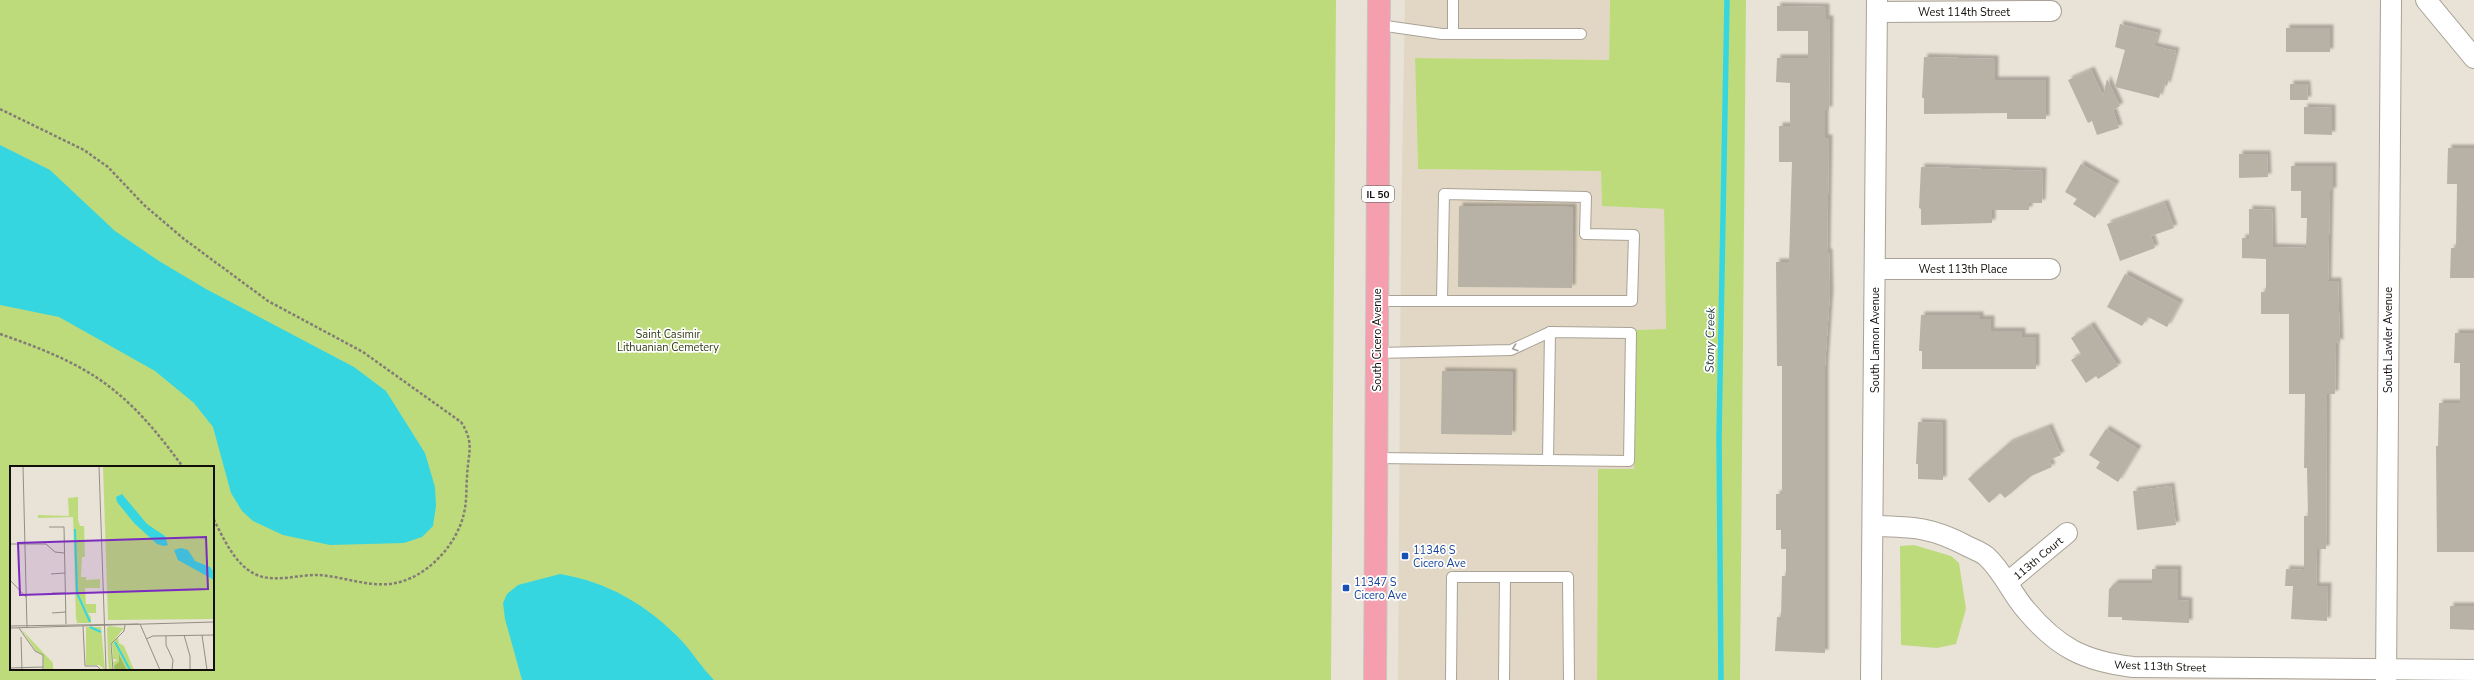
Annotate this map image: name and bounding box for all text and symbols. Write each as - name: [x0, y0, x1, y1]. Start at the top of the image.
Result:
- street label: West 114th Street: [1918, 5, 2010, 20]
- road number: IL 50: [1362, 186, 1394, 202]
- street label: West 113th Place: [1919, 262, 2008, 277]
- street label: South Lamon Avenue: [1868, 287, 1883, 393]
- street label: South Lawler Avenue: [2381, 287, 2396, 393]
- street label: South Cicero Avenue: [1370, 288, 1385, 392]
- water label: Stony Creek: [1701, 306, 1719, 373]
- park label: Saint Casimir Lithuanian Cemetery: [617, 327, 719, 355]
- one-way arrow: [1511, 343, 1518, 351]
- inset map: [10, 466, 214, 670]
- street label: 113th Court: [2010, 533, 2066, 583]
- place label: 11346 S Cicero Ave: [1413, 543, 1466, 571]
- marker: 11346 S Cicero Ave: [1400, 551, 1410, 561]
- place label: 11347 S Cicero Ave: [1354, 575, 1407, 603]
- marker: 11347 S Cicero Ave: [1341, 583, 1351, 593]
- street label: West 113th Street: [2114, 657, 2206, 676]

